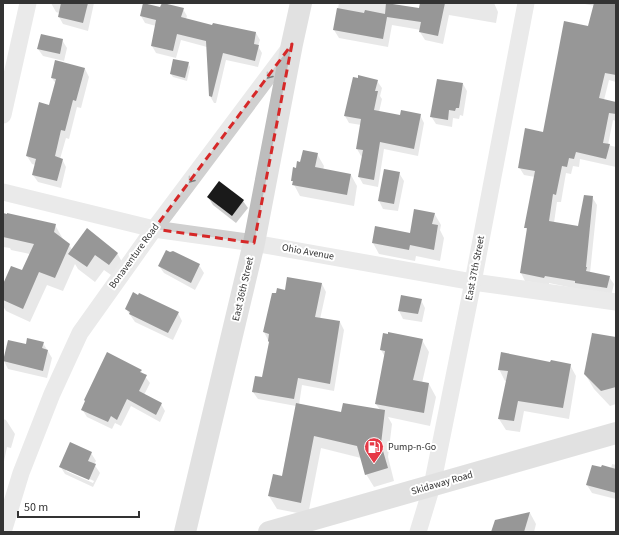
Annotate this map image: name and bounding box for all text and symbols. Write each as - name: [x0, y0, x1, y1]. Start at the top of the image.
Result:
- one-way arrow: [266, 71, 273, 78]
- one-way arrow: [188, 175, 195, 182]
- street label: Bonaventure Road: [106, 221, 162, 291]
- street label: East 37th Street: [462, 234, 488, 301]
- street label: Ohio Avenue: [281, 241, 335, 263]
- street label: East 36th Street: [229, 255, 257, 322]
- fuel station icon: Pump-n-Go: [363, 436, 385, 464]
- place label: Pump-n-Go: [388, 440, 436, 454]
- street label: Skidaway Road: [409, 468, 475, 498]
- scale bar: [18, 493, 139, 519]
- text: 50 m: [24, 499, 48, 516]

